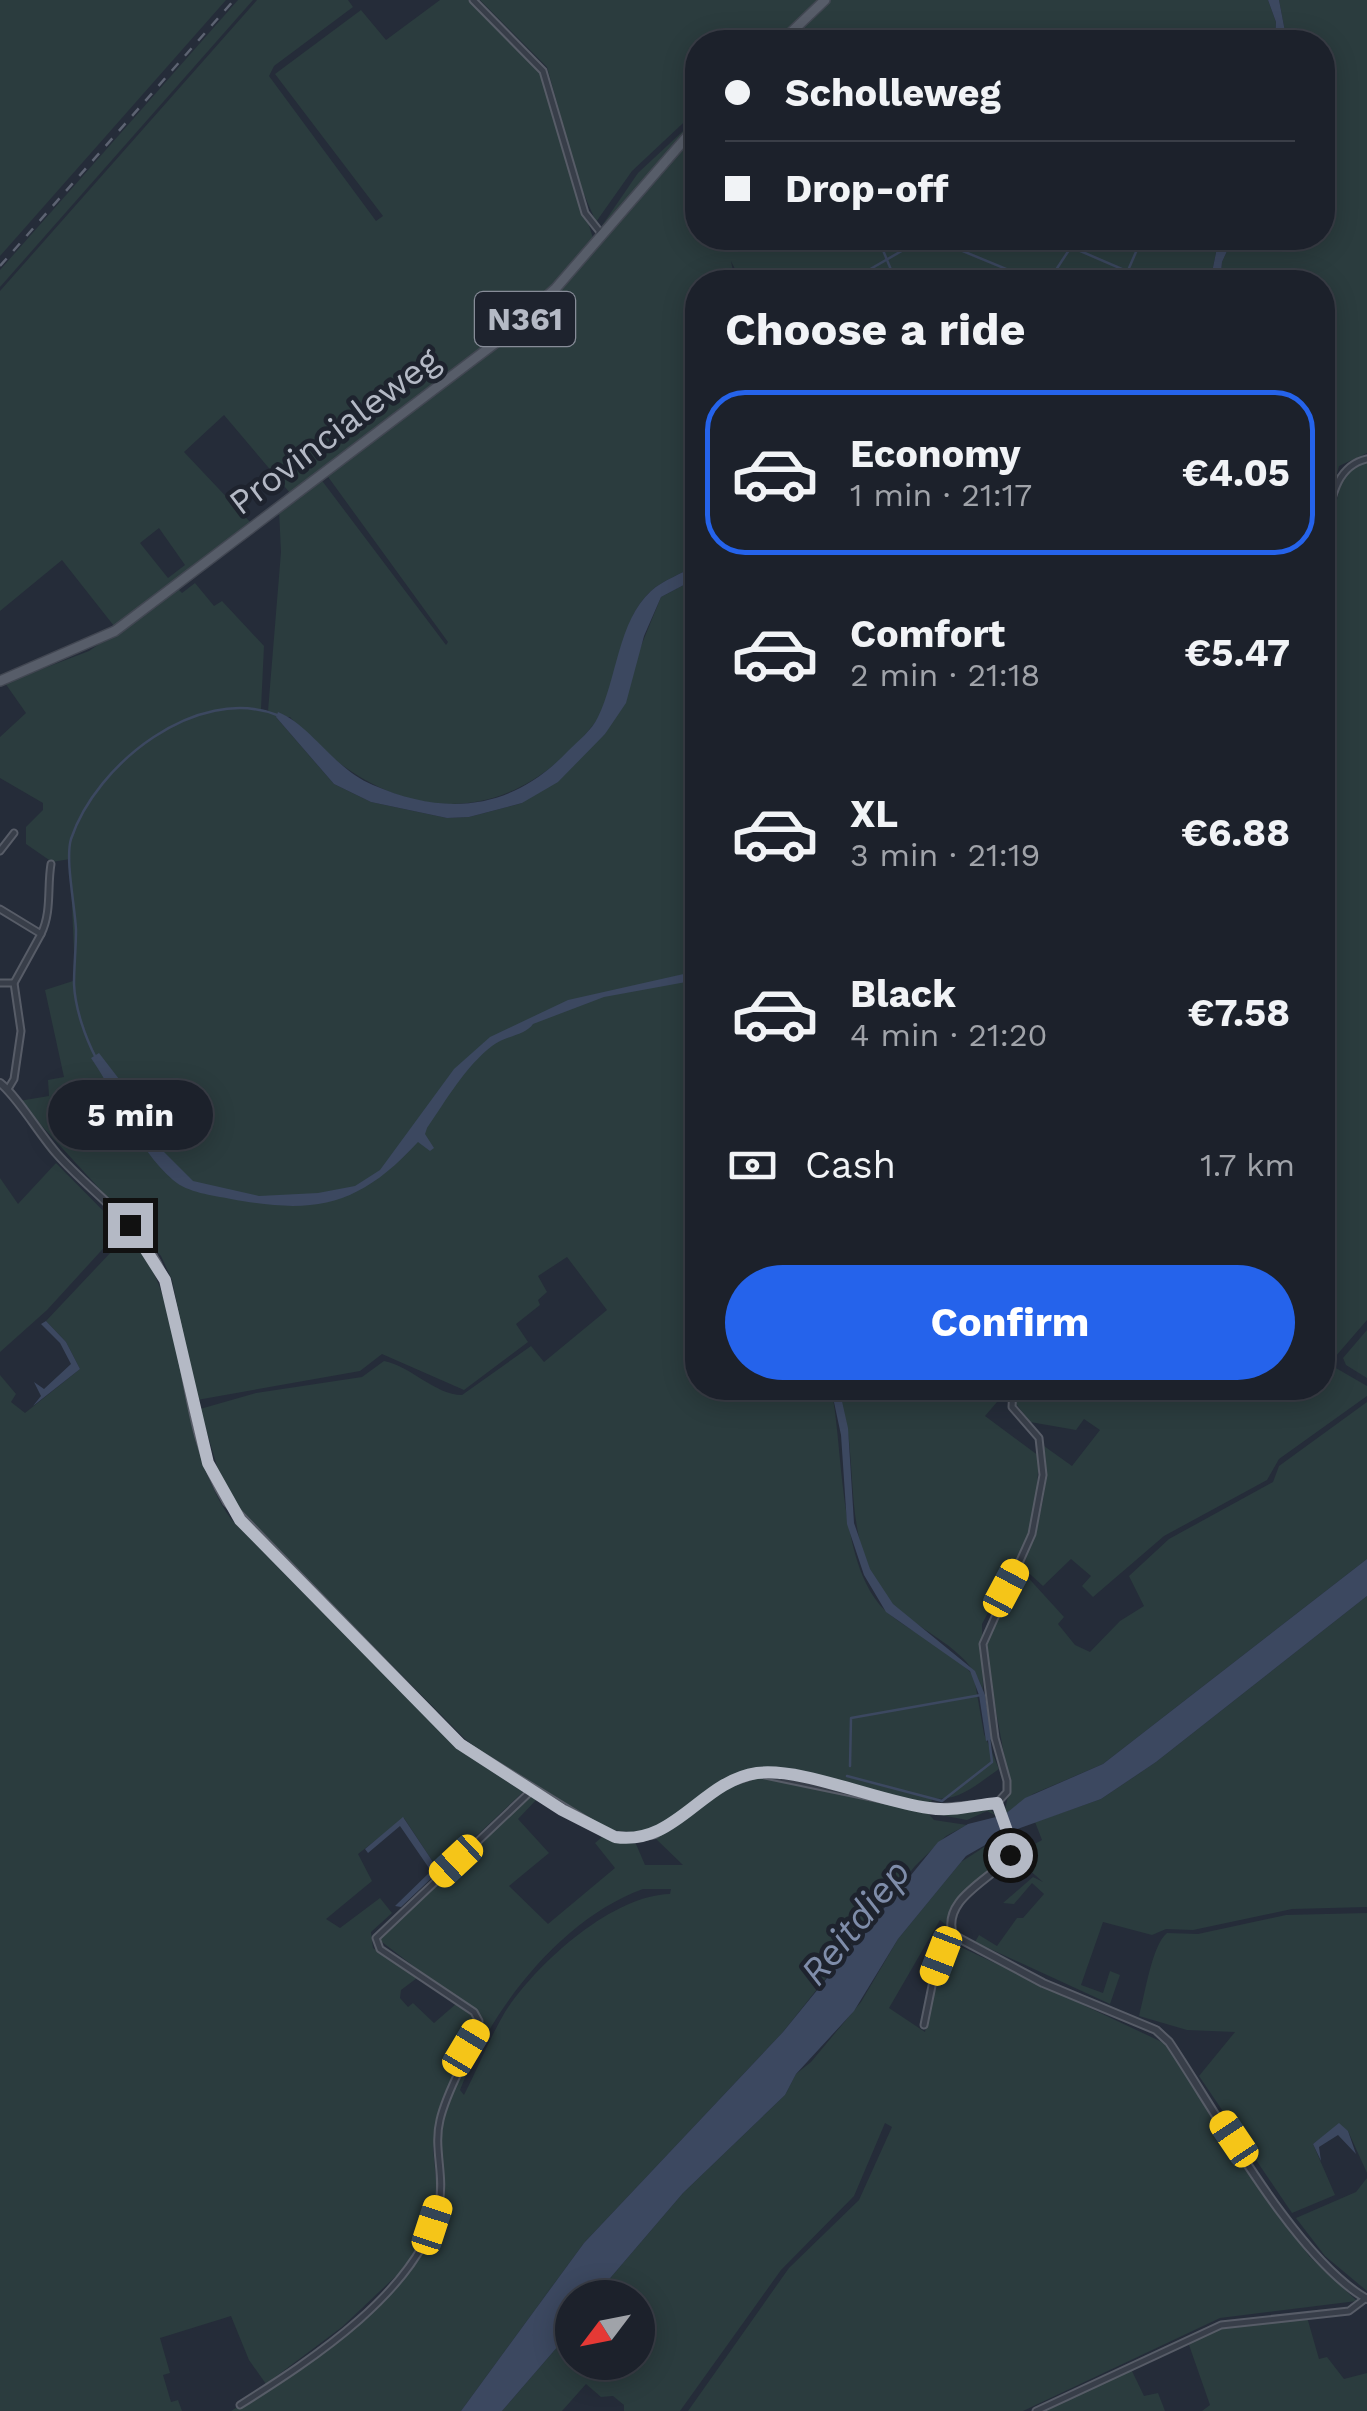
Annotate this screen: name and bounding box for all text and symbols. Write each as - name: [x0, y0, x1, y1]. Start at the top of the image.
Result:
- text: Scholleweg: [785, 71, 1001, 115]
- text: Drop-off: [785, 167, 949, 211]
- road number: N361: [475, 292, 575, 346]
- text: Choose a ride: [725, 303, 1025, 356]
- street label: Provincialeweg: [221, 338, 448, 524]
- icon: car: [730, 428, 820, 518]
- text: Economy: [850, 432, 1021, 476]
- text: €4.05: [1182, 451, 1290, 495]
- text: 1 min · 21:17: [850, 476, 1032, 514]
- icon: car: [730, 608, 820, 698]
- text: Comfort: [850, 612, 1005, 656]
- text: €5.47: [1185, 631, 1290, 675]
- text: 2 min · 21:18: [850, 656, 1040, 694]
- icon: car: [730, 788, 820, 878]
- text: XL: [850, 792, 898, 836]
- text: €6.88: [1181, 811, 1290, 855]
- text: 3 min · 21:19: [850, 836, 1040, 874]
- icon: car: [730, 968, 820, 1058]
- text: Black: [850, 972, 956, 1016]
- text: €7.58: [1188, 991, 1290, 1035]
- text: 4 min · 21:20: [850, 1016, 1048, 1054]
- callout: 5 min: [48, 1080, 212, 1150]
- text: 5 min: [87, 1096, 174, 1134]
- icon: cash: [725, 1138, 780, 1193]
- text: Cash: [805, 1143, 896, 1187]
- text: 1.7 km: [1200, 1146, 1295, 1184]
- route end: [108, 1203, 153, 1248]
- button: Confirm: [725, 1265, 1295, 1380]
- car: [979, 1554, 1033, 1622]
- car: [424, 1830, 488, 1892]
- route start: [988, 1833, 1033, 1878]
- water label: Reitdiep: [791, 1850, 919, 1994]
- car: [916, 1923, 966, 1989]
- car: [438, 2015, 494, 2081]
- car: [1205, 2106, 1263, 2172]
- car: [408, 2192, 456, 2258]
- north arrow: [555, 2280, 655, 2380]
- map controls: [555, 2280, 655, 2380]

